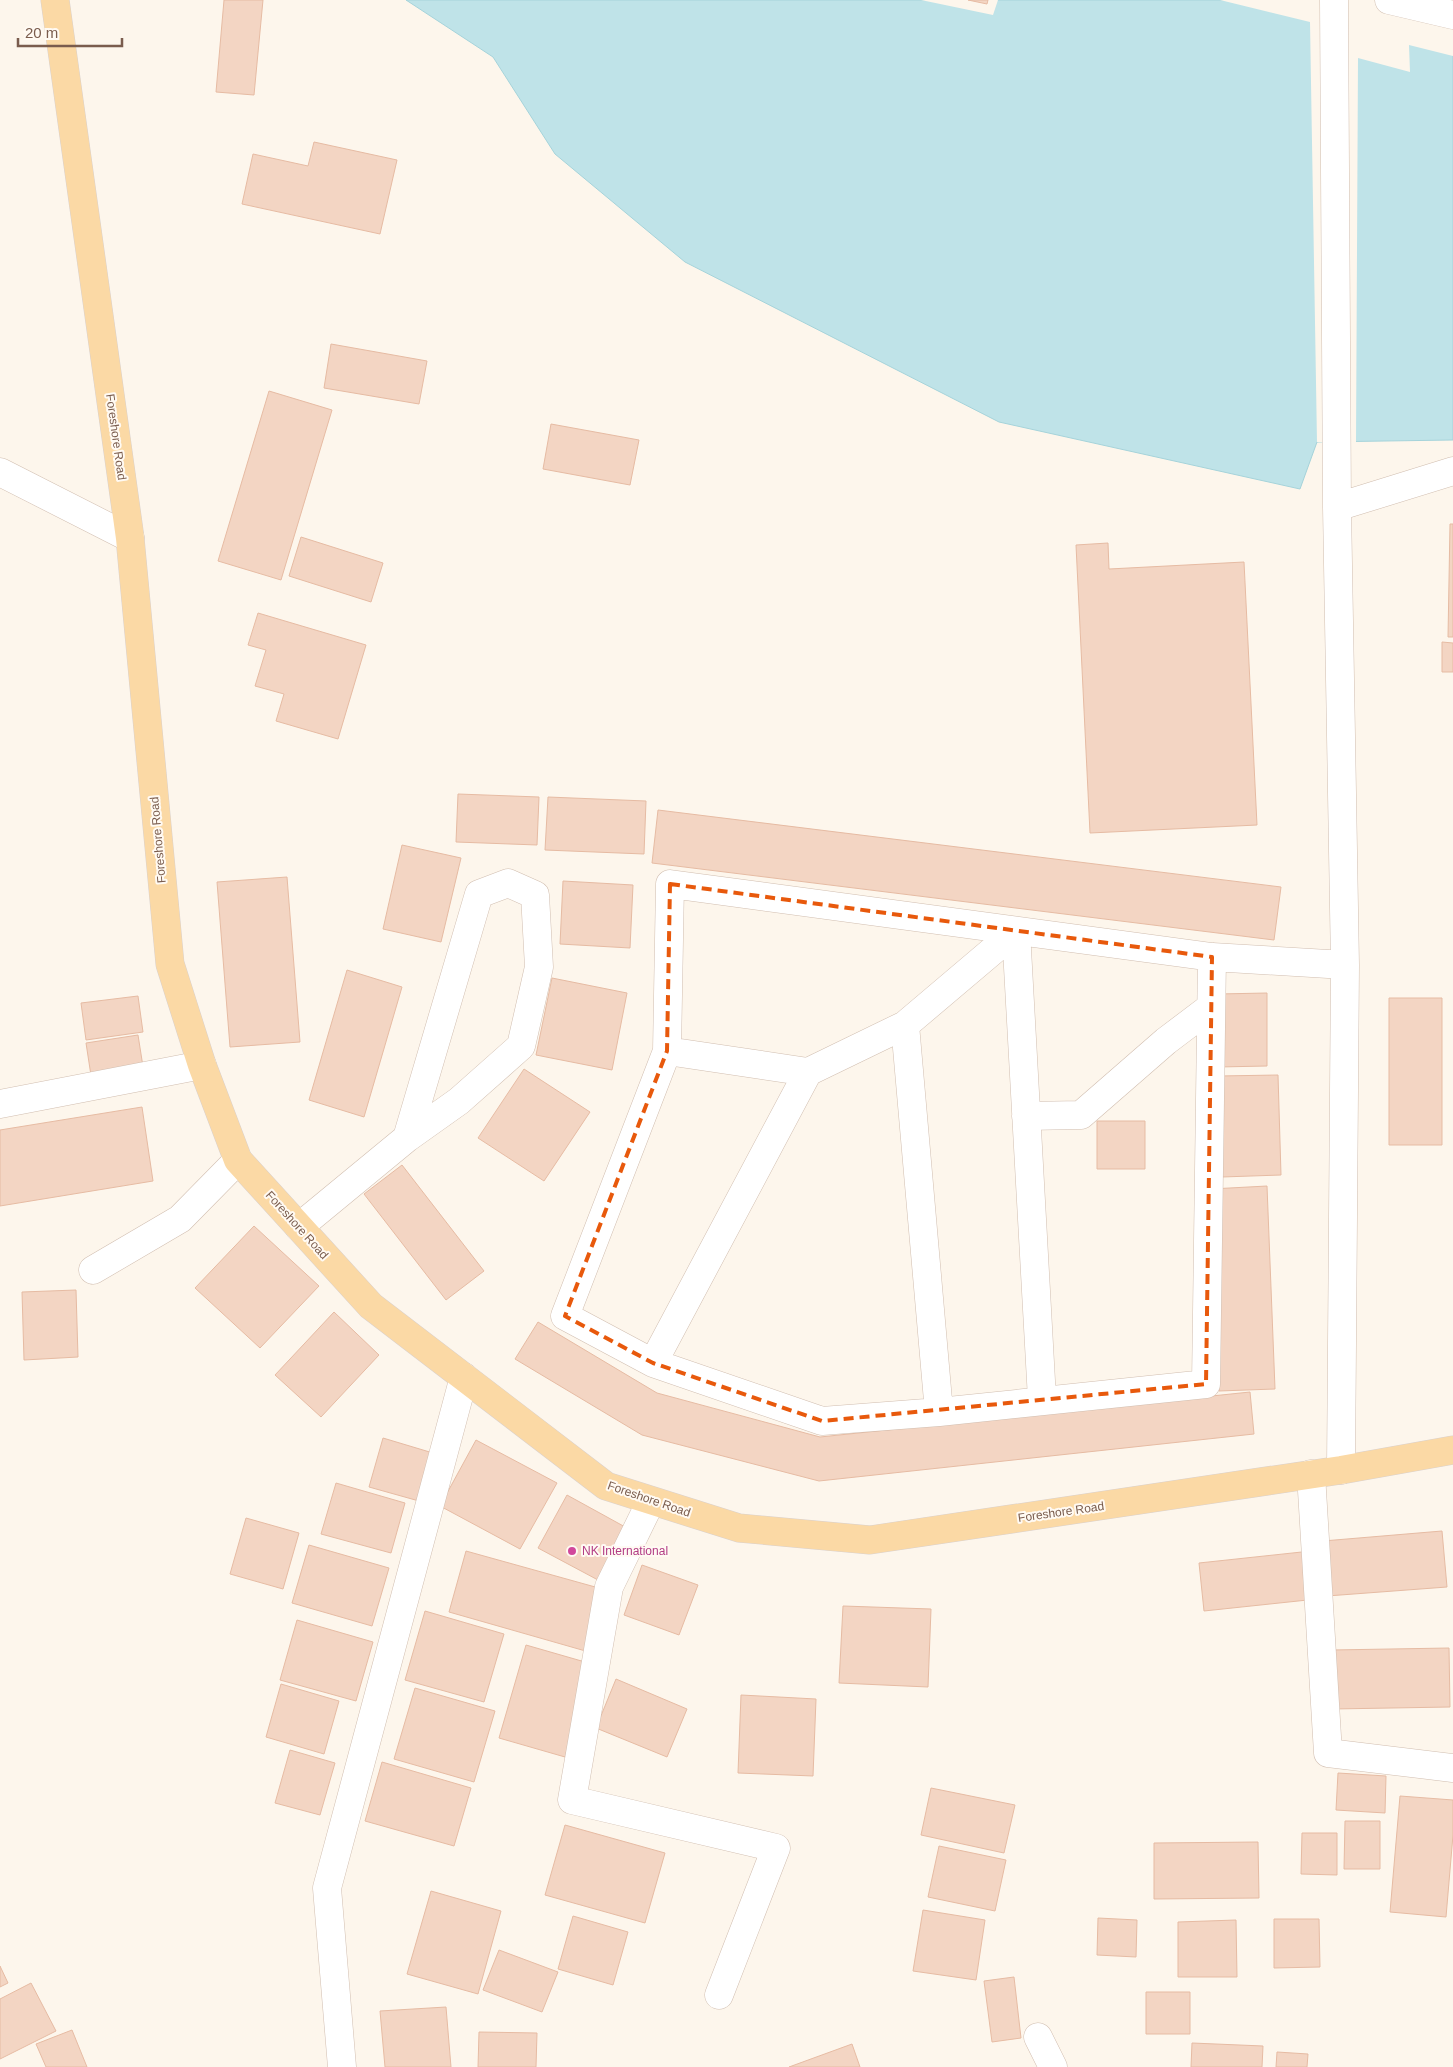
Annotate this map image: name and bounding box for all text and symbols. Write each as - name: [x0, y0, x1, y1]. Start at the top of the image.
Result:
- scale bar: [18, 15, 121, 47]
- text: 20 m: [25, 24, 58, 41]
- street label: Foreshore Road: [103, 393, 129, 481]
- street label: Foreshore Road: [147, 796, 169, 884]
- street label: Foreshore Road: [263, 1188, 331, 1262]
- street label: Foreshore Road: [606, 1478, 692, 1520]
- street label: Foreshore Road: [1017, 1499, 1105, 1525]
- place label: NK International: [582, 1544, 668, 1558]
- marker: NK International: [566, 1545, 578, 1557]

